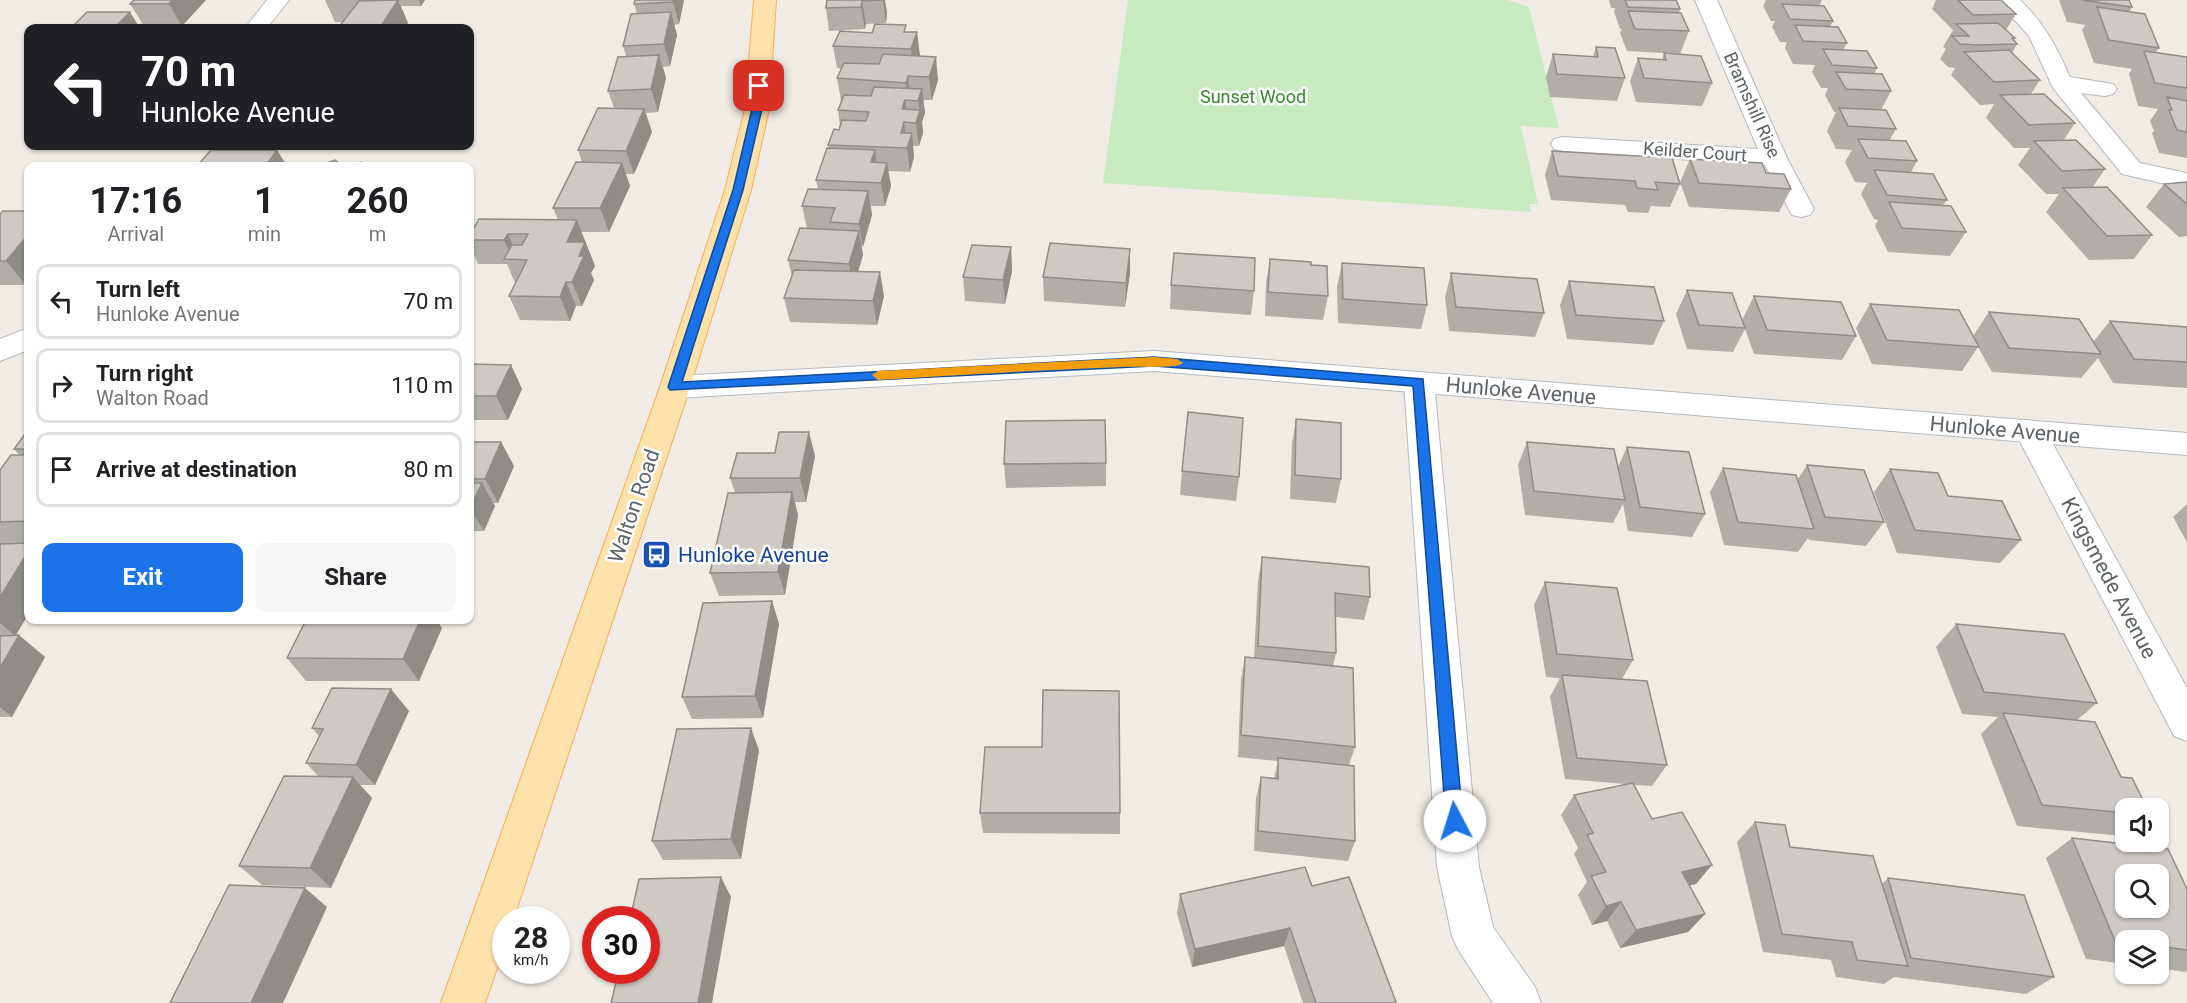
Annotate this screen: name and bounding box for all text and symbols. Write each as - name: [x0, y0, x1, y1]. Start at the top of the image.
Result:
- text: 70 m: [141, 47, 236, 96]
- icon: left: [42, 48, 120, 126]
- street label: Bramshill Rise: [1720, 49, 1785, 161]
- pin: [733, 60, 784, 111]
- icon: arrive: [742, 69, 775, 102]
- park label: Sunset Wood: [1200, 86, 1306, 107]
- text: Hunloke Avenue: [141, 97, 335, 129]
- street label: Keilder Court: [1642, 137, 1748, 166]
- text: 17:16: [89, 180, 182, 222]
- text: 1: [254, 180, 275, 222]
- text: 260: [347, 180, 409, 222]
- text: Arrival: [107, 222, 164, 246]
- text: min: [248, 222, 281, 246]
- text: m: [369, 222, 386, 246]
- text: Turn left: [96, 277, 180, 302]
- icon: left: [45, 285, 78, 318]
- text: 70 m: [404, 289, 453, 314]
- text: Hunloke Avenue: [96, 302, 240, 326]
- text: Turn right: [96, 361, 193, 386]
- icon: right: [45, 369, 78, 402]
- street label: Hunloke Avenue: [1445, 372, 1597, 410]
- text: 110 m: [391, 373, 453, 398]
- text: Walton Road: [96, 386, 209, 410]
- street label: Hunloke Avenue: [1929, 411, 2081, 449]
- street label: Walton Road: [603, 446, 665, 566]
- icon: arrive: [45, 453, 78, 486]
- text: Arrive at destination: [96, 457, 297, 482]
- text: 80 m: [404, 457, 453, 482]
- street label: Kingsmede Avenue: [2056, 493, 2162, 663]
- bus stop icon: Hunloke Avenue: [641, 539, 673, 571]
- button: Exit: [42, 543, 243, 612]
- button: Share: [255, 543, 456, 612]
- place label: Hunloke Avenue: [678, 543, 829, 567]
- position arrow: [1423, 789, 1487, 853]
- map controls: [2115, 798, 2169, 984]
- button: sound: [2115, 798, 2169, 852]
- button: search: [2115, 864, 2169, 918]
- speed limit sign: 30: [582, 906, 660, 984]
- text: 28: [514, 920, 548, 955]
- button: layers: [2115, 930, 2169, 984]
- text: km/h: [513, 951, 549, 969]

